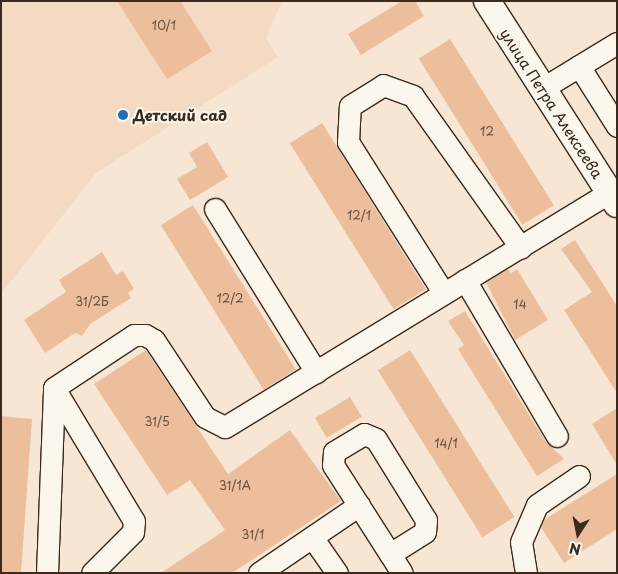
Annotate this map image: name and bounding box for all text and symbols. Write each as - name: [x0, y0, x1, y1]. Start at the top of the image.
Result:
- house number: 10/1: [152, 19, 176, 33]
- street label: улица Петра Алексеева: [496, 24, 608, 182]
- place label: Детский сад: [133, 106, 228, 124]
- marker: Детский сад: [117, 109, 129, 121]
- house number: 12: [480, 125, 494, 139]
- house number: 12/1: [347, 209, 371, 223]
- house number: 12/2: [216, 292, 244, 306]
- house number: 31/2Б: [75, 295, 109, 309]
- house number: 14: [513, 298, 527, 312]
- house number: 31/5: [144, 415, 170, 429]
- house number: 14/1: [434, 437, 458, 451]
- house number: 31/1А: [219, 479, 251, 493]
- north arrow: [553, 509, 603, 559]
- house number: 31/1: [242, 528, 264, 542]
- text: N: [568, 538, 582, 561]

